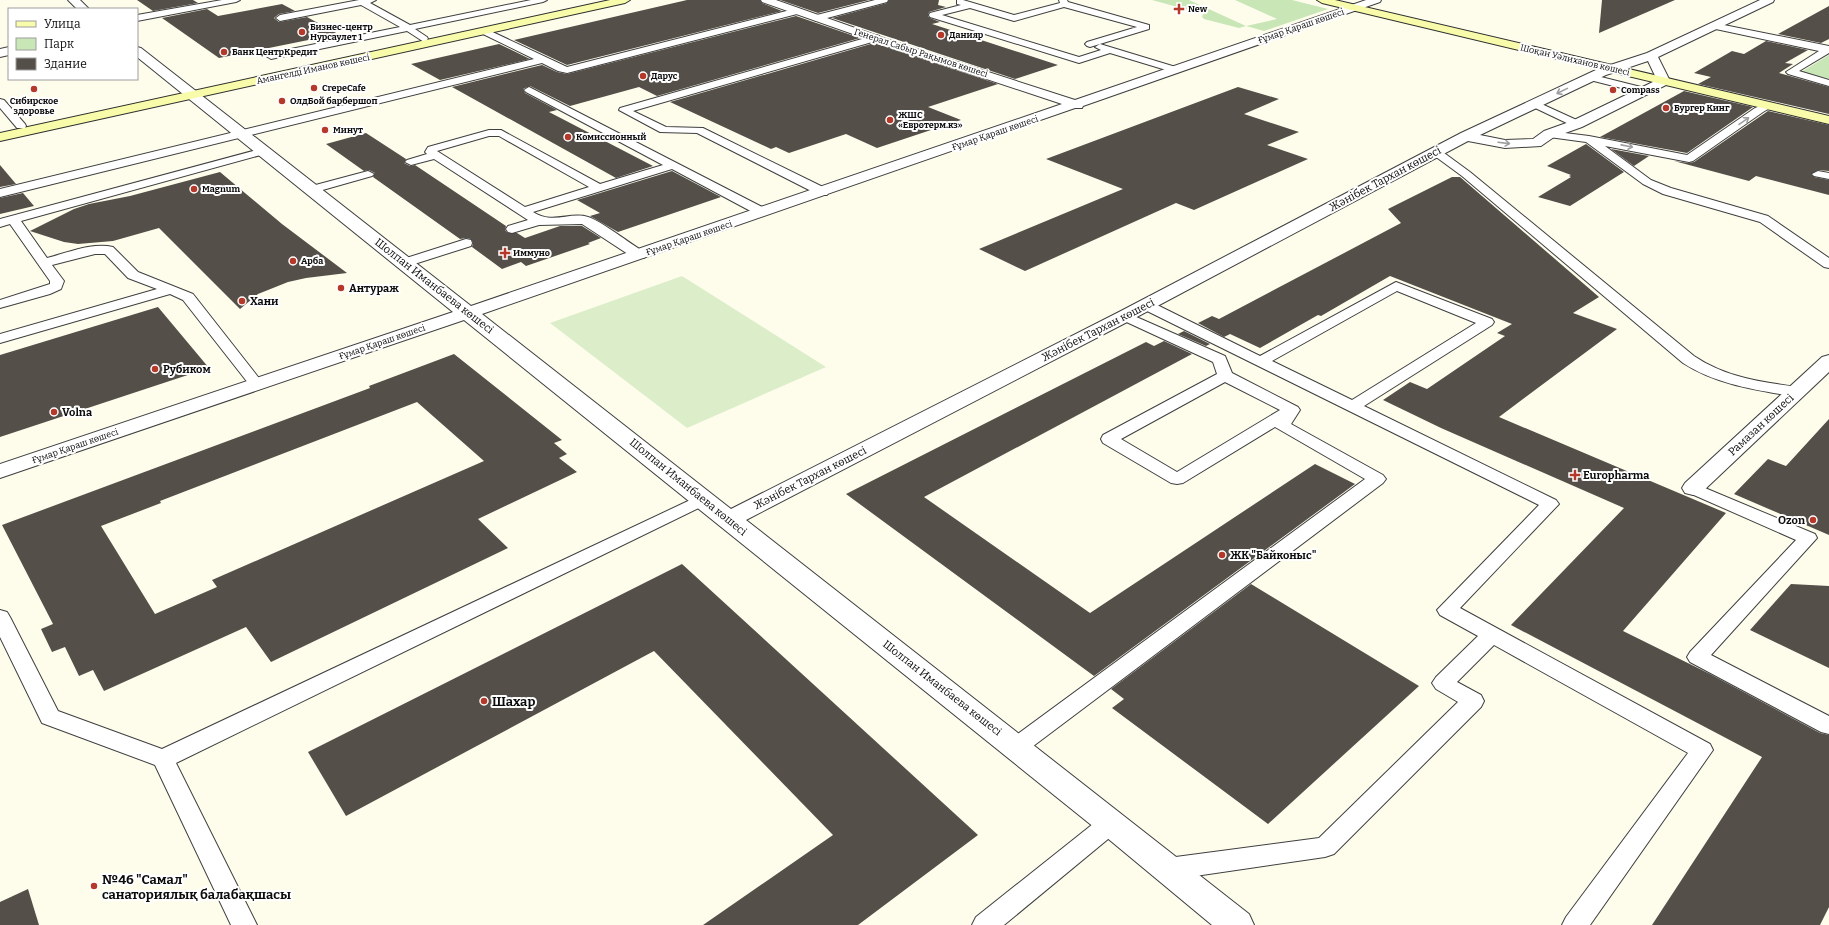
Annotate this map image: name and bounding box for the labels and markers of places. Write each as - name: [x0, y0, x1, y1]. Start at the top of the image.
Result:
- marker: New: [1173, 3, 1185, 15]
- place label: New: [1188, 4, 1208, 14]
- place label: Бизнес-центр Нурсаулет 1: [310, 22, 373, 42]
- marker: Бизнес-центр Нурсаулет 1: [297, 27, 307, 37]
- marker: Данияр: [936, 30, 946, 40]
- place label: Данияр: [949, 30, 984, 40]
- marker: Банк ЦентрКредит: [219, 47, 229, 57]
- place label: Банк ЦентрКредит: [232, 47, 318, 57]
- marker: Дарус: [638, 71, 648, 81]
- place label: Дарус: [651, 71, 678, 81]
- marker: CrepeCafe: [309, 83, 319, 93]
- place label: CrepeCafe: [322, 83, 366, 93]
- marker: Сибирское здоровье: [29, 84, 39, 94]
- marker: Compass: [1608, 85, 1618, 95]
- place label: Compass: [1621, 85, 1660, 95]
- place label: Сибирское здоровье: [10, 96, 58, 116]
- marker: ОлдБой барбершоп: [277, 96, 287, 106]
- place label: ОлдБой барбершоп: [290, 96, 378, 106]
- marker: Бургер Кинг: [1661, 103, 1671, 113]
- place label: Бургер Кинг: [1674, 103, 1730, 113]
- place label: ЖШС «Евротерм.кз»: [898, 110, 963, 130]
- marker: ЖШС «Евротерм.кз»: [885, 115, 895, 125]
- marker: Минут: [320, 125, 330, 135]
- place label: Минут: [333, 125, 363, 135]
- marker: Комиссионный: [563, 132, 573, 142]
- place label: Комиссионный: [576, 132, 646, 142]
- marker: Magnum: [189, 184, 199, 194]
- place label: Magnum: [202, 184, 240, 194]
- marker: Иммуно: [500, 248, 510, 258]
- place label: Иммуно: [513, 248, 550, 258]
- marker: Арба: [288, 256, 298, 266]
- place label: Арба: [301, 256, 323, 266]
- place label: Антураж: [349, 282, 399, 295]
- marker: Антураж: [336, 283, 346, 293]
- place label: Хани: [250, 295, 279, 308]
- marker: Хани: [237, 296, 247, 306]
- place label: Рубиком: [163, 363, 211, 376]
- marker: Рубиком: [150, 364, 160, 374]
- place label: Volna: [62, 406, 93, 419]
- marker: Volna: [49, 407, 59, 417]
- place label: Europharma: [1583, 469, 1650, 482]
- marker: Europharma: [1570, 470, 1580, 480]
- place label: Ozon: [1778, 514, 1805, 527]
- marker: Ozon: [1808, 515, 1818, 525]
- place label: ЖК "Байконыс": [1230, 549, 1317, 562]
- marker: ЖК "Байконыс": [1217, 550, 1227, 560]
- place label: Шахар: [492, 694, 535, 709]
- marker: Шахар: [479, 696, 489, 706]
- place label: №46 "Самал" санаториялық балабақшасы: [102, 872, 291, 902]
- marker: №46 "Самал" санаториялық балабақшасы: [89, 881, 99, 891]

